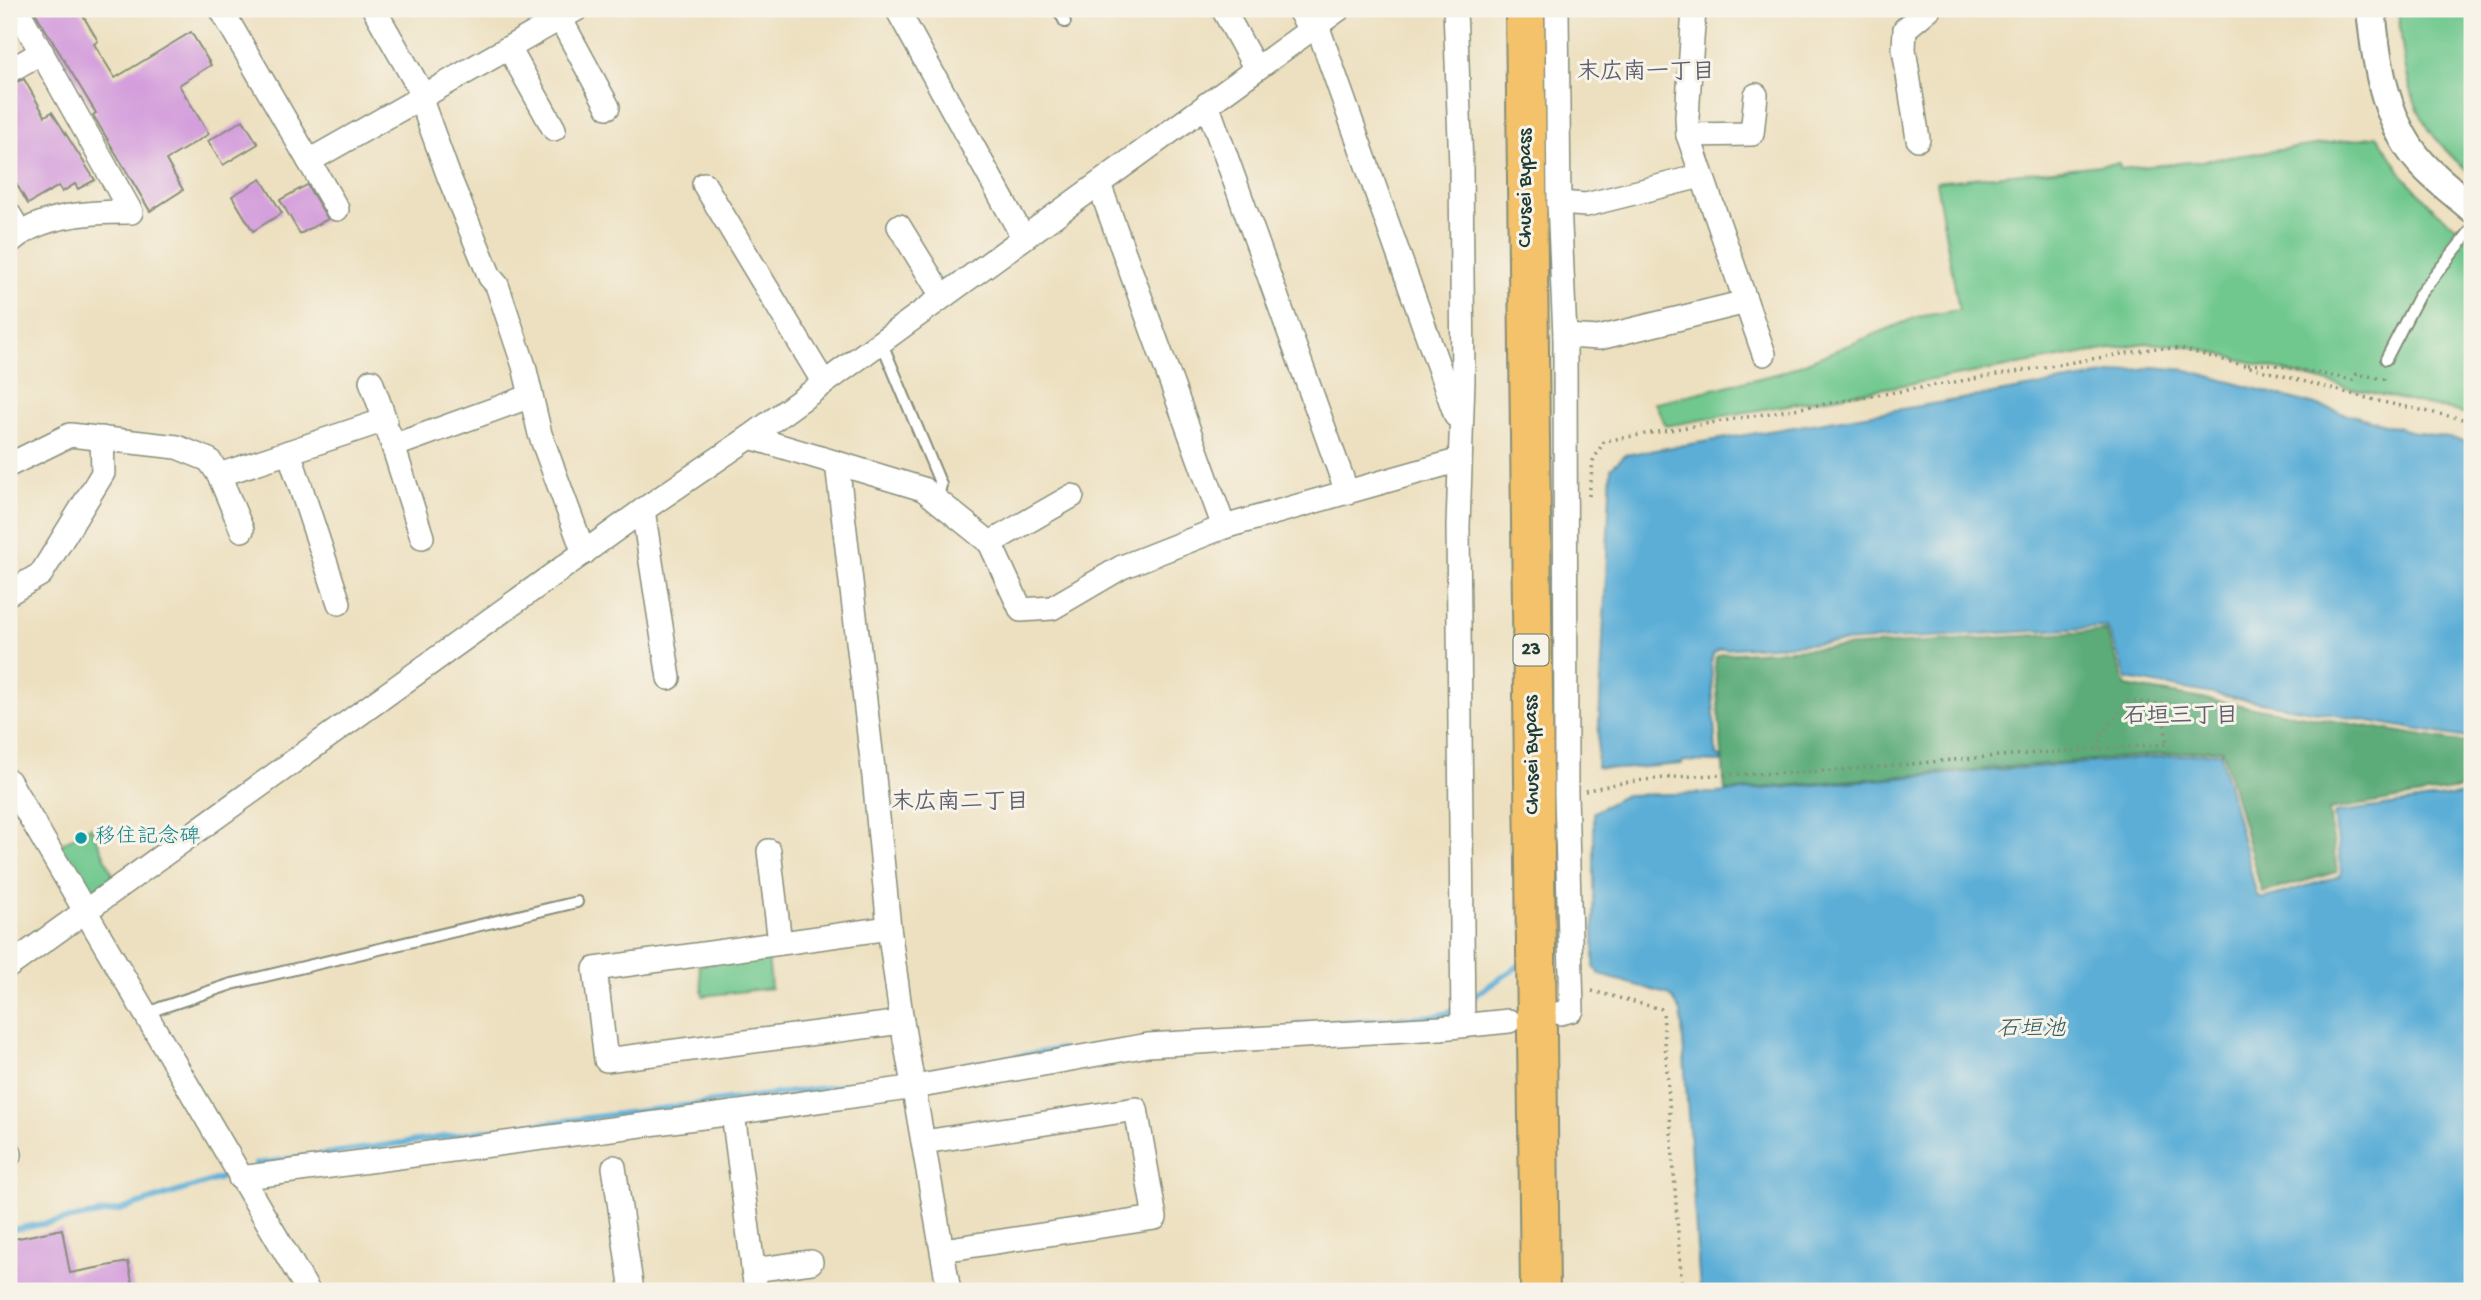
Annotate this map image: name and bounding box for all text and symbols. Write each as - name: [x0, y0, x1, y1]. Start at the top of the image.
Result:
- district label: 末広南一丁目: [1577, 58, 1715, 87]
- street label: Chusei Bypass: [1514, 127, 1539, 248]
- road number: 23: [1514, 635, 1548, 666]
- street label: Chusei Bypass: [1519, 694, 1547, 815]
- district label: 石垣三丁目: [2124, 704, 2239, 731]
- district label: 末広南二丁目: [891, 788, 1029, 817]
- place label: 移住記念碑: [95, 824, 200, 851]
- marker: 移住記念碑: [73, 830, 89, 846]
- water label: 石垣池: [1997, 1016, 2067, 1044]

